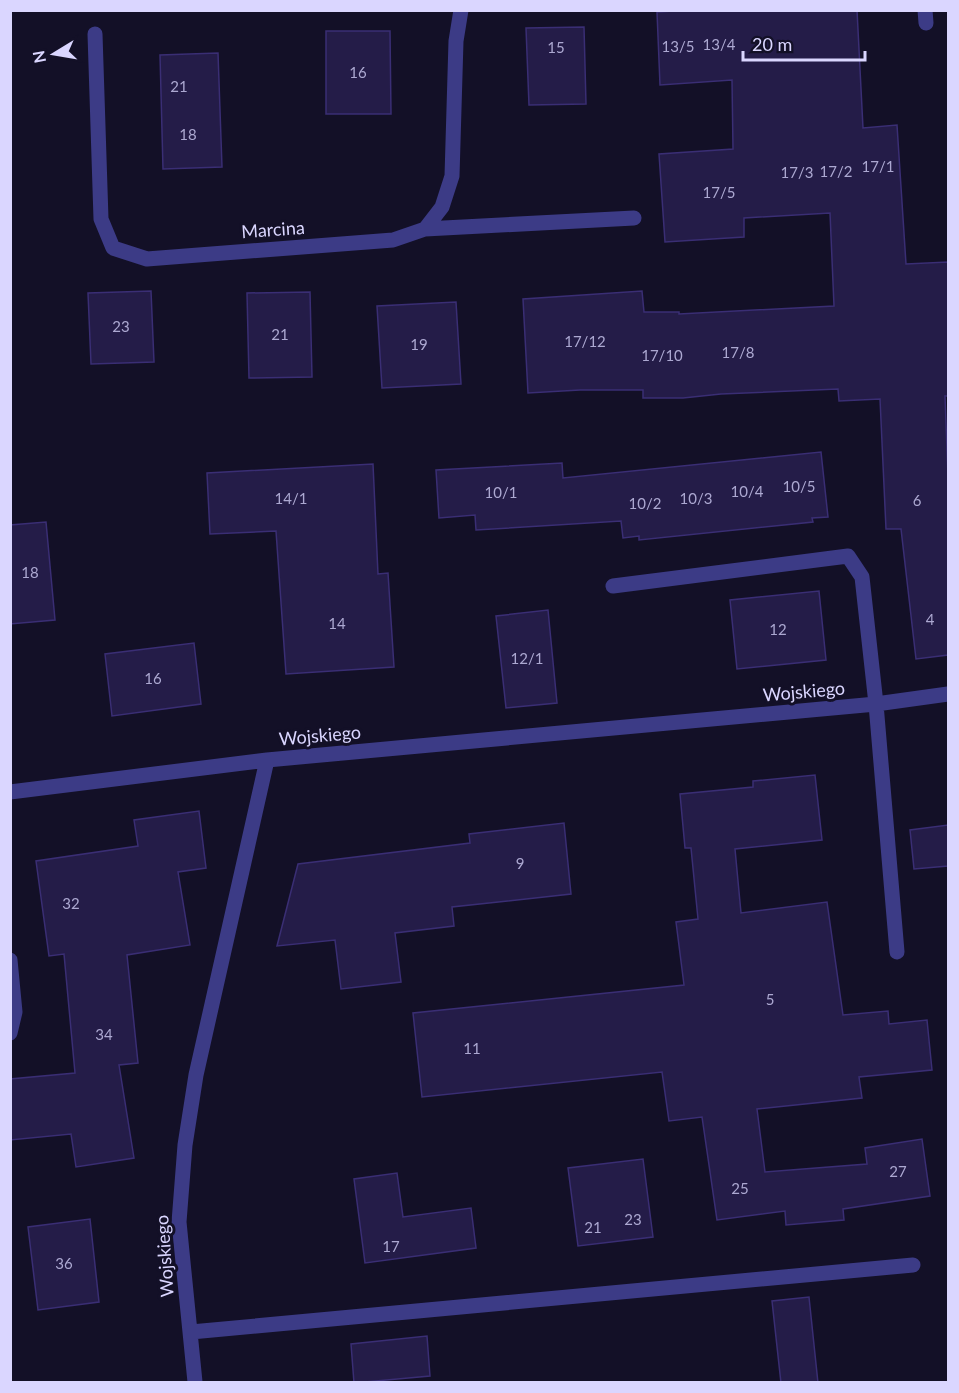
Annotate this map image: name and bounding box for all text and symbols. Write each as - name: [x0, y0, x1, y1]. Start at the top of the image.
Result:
- north arrow: [24, 24, 84, 84]
- scale bar: [743, 24, 864, 62]
- text: 20 m: [752, 33, 792, 55]
- house number: 13/4: [703, 35, 736, 53]
- house number: 13/5: [662, 37, 694, 55]
- house number: 15: [547, 38, 565, 56]
- text: N: [28, 49, 49, 65]
- house number: 16: [349, 63, 367, 81]
- house number: 21: [170, 77, 188, 95]
- house number: 18: [179, 125, 197, 143]
- house number: 17/1: [862, 157, 894, 175]
- house number: 17/2: [820, 162, 852, 180]
- house number: 17/3: [781, 163, 813, 181]
- house number: 17/5: [703, 183, 735, 201]
- street label: Marcina: [240, 216, 305, 242]
- house number: 23: [112, 317, 130, 335]
- house number: 21: [271, 325, 289, 343]
- house number: 17/12: [564, 332, 606, 350]
- house number: 19: [410, 335, 428, 353]
- house number: 17/8: [722, 343, 754, 361]
- house number: 17/10: [641, 346, 683, 364]
- house number: 10/5: [783, 477, 815, 495]
- house number: 10/4: [731, 482, 764, 500]
- house number: 10/1: [485, 483, 517, 501]
- house number: 14/1: [275, 489, 307, 507]
- house number: 10/3: [680, 489, 712, 507]
- house number: 6: [913, 491, 922, 509]
- house number: 10/2: [629, 494, 661, 512]
- house number: 18: [21, 563, 39, 581]
- house number: 4: [926, 610, 935, 628]
- house number: 14: [328, 614, 346, 632]
- house number: 12: [769, 620, 787, 638]
- house number: 12/1: [511, 649, 543, 667]
- house number: 16: [144, 669, 162, 687]
- street label: Wojskiego: [762, 676, 846, 706]
- street label: Wojskiego: [278, 720, 362, 750]
- house number: 9: [516, 854, 524, 872]
- house number: 32: [62, 894, 80, 912]
- house number: 5: [766, 990, 774, 1008]
- house number: 34: [95, 1025, 113, 1043]
- house number: 11: [463, 1039, 481, 1057]
- house number: 27: [889, 1162, 907, 1180]
- house number: 25: [731, 1179, 749, 1197]
- house number: 23: [624, 1210, 642, 1228]
- street label: Wojskiego: [150, 1214, 178, 1298]
- house number: 21: [584, 1218, 602, 1236]
- house number: 17: [382, 1237, 400, 1255]
- house number: 36: [55, 1254, 73, 1272]

